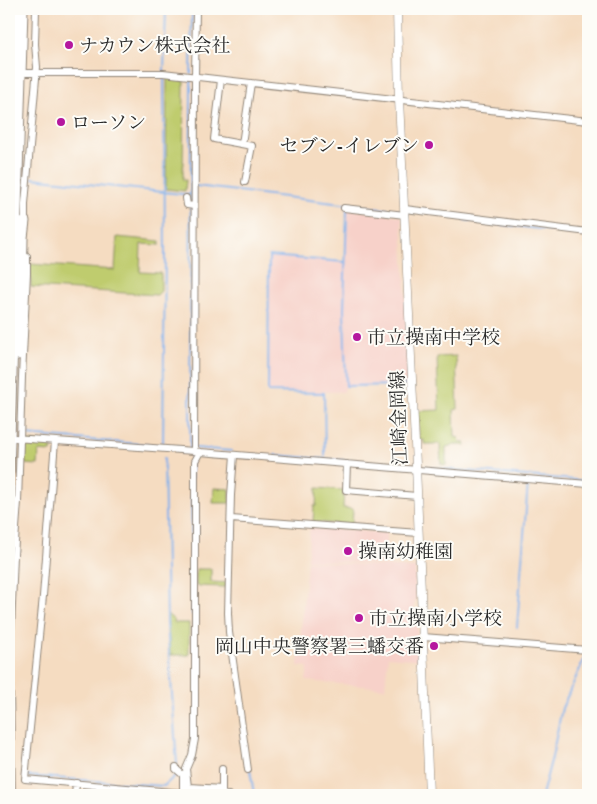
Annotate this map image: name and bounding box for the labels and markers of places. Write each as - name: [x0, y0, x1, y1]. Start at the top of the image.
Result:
- place label: ナカウン株式会社: [79, 35, 231, 58]
- marker: ナカウン株式会社: [63, 39, 75, 51]
- place label: ローソン: [71, 112, 146, 135]
- marker: ローソン: [55, 116, 67, 128]
- place label: セブン-イレブン: [280, 135, 419, 158]
- marker: セブン-イレブン: [423, 139, 435, 151]
- place label: 市立操南中学校: [367, 327, 500, 350]
- marker: 市立操南中学校: [351, 331, 363, 343]
- place label: 操南幼稚園: [358, 541, 453, 564]
- marker: 操南幼稚園: [342, 545, 354, 557]
- place label: 市立操南小学校: [369, 608, 502, 631]
- marker: 市立操南小学校: [353, 612, 365, 624]
- place label: 岡山中央警察署三蟠交番: [215, 636, 424, 659]
- marker: 岡山中央警察署三蟠交番: [428, 640, 440, 652]

